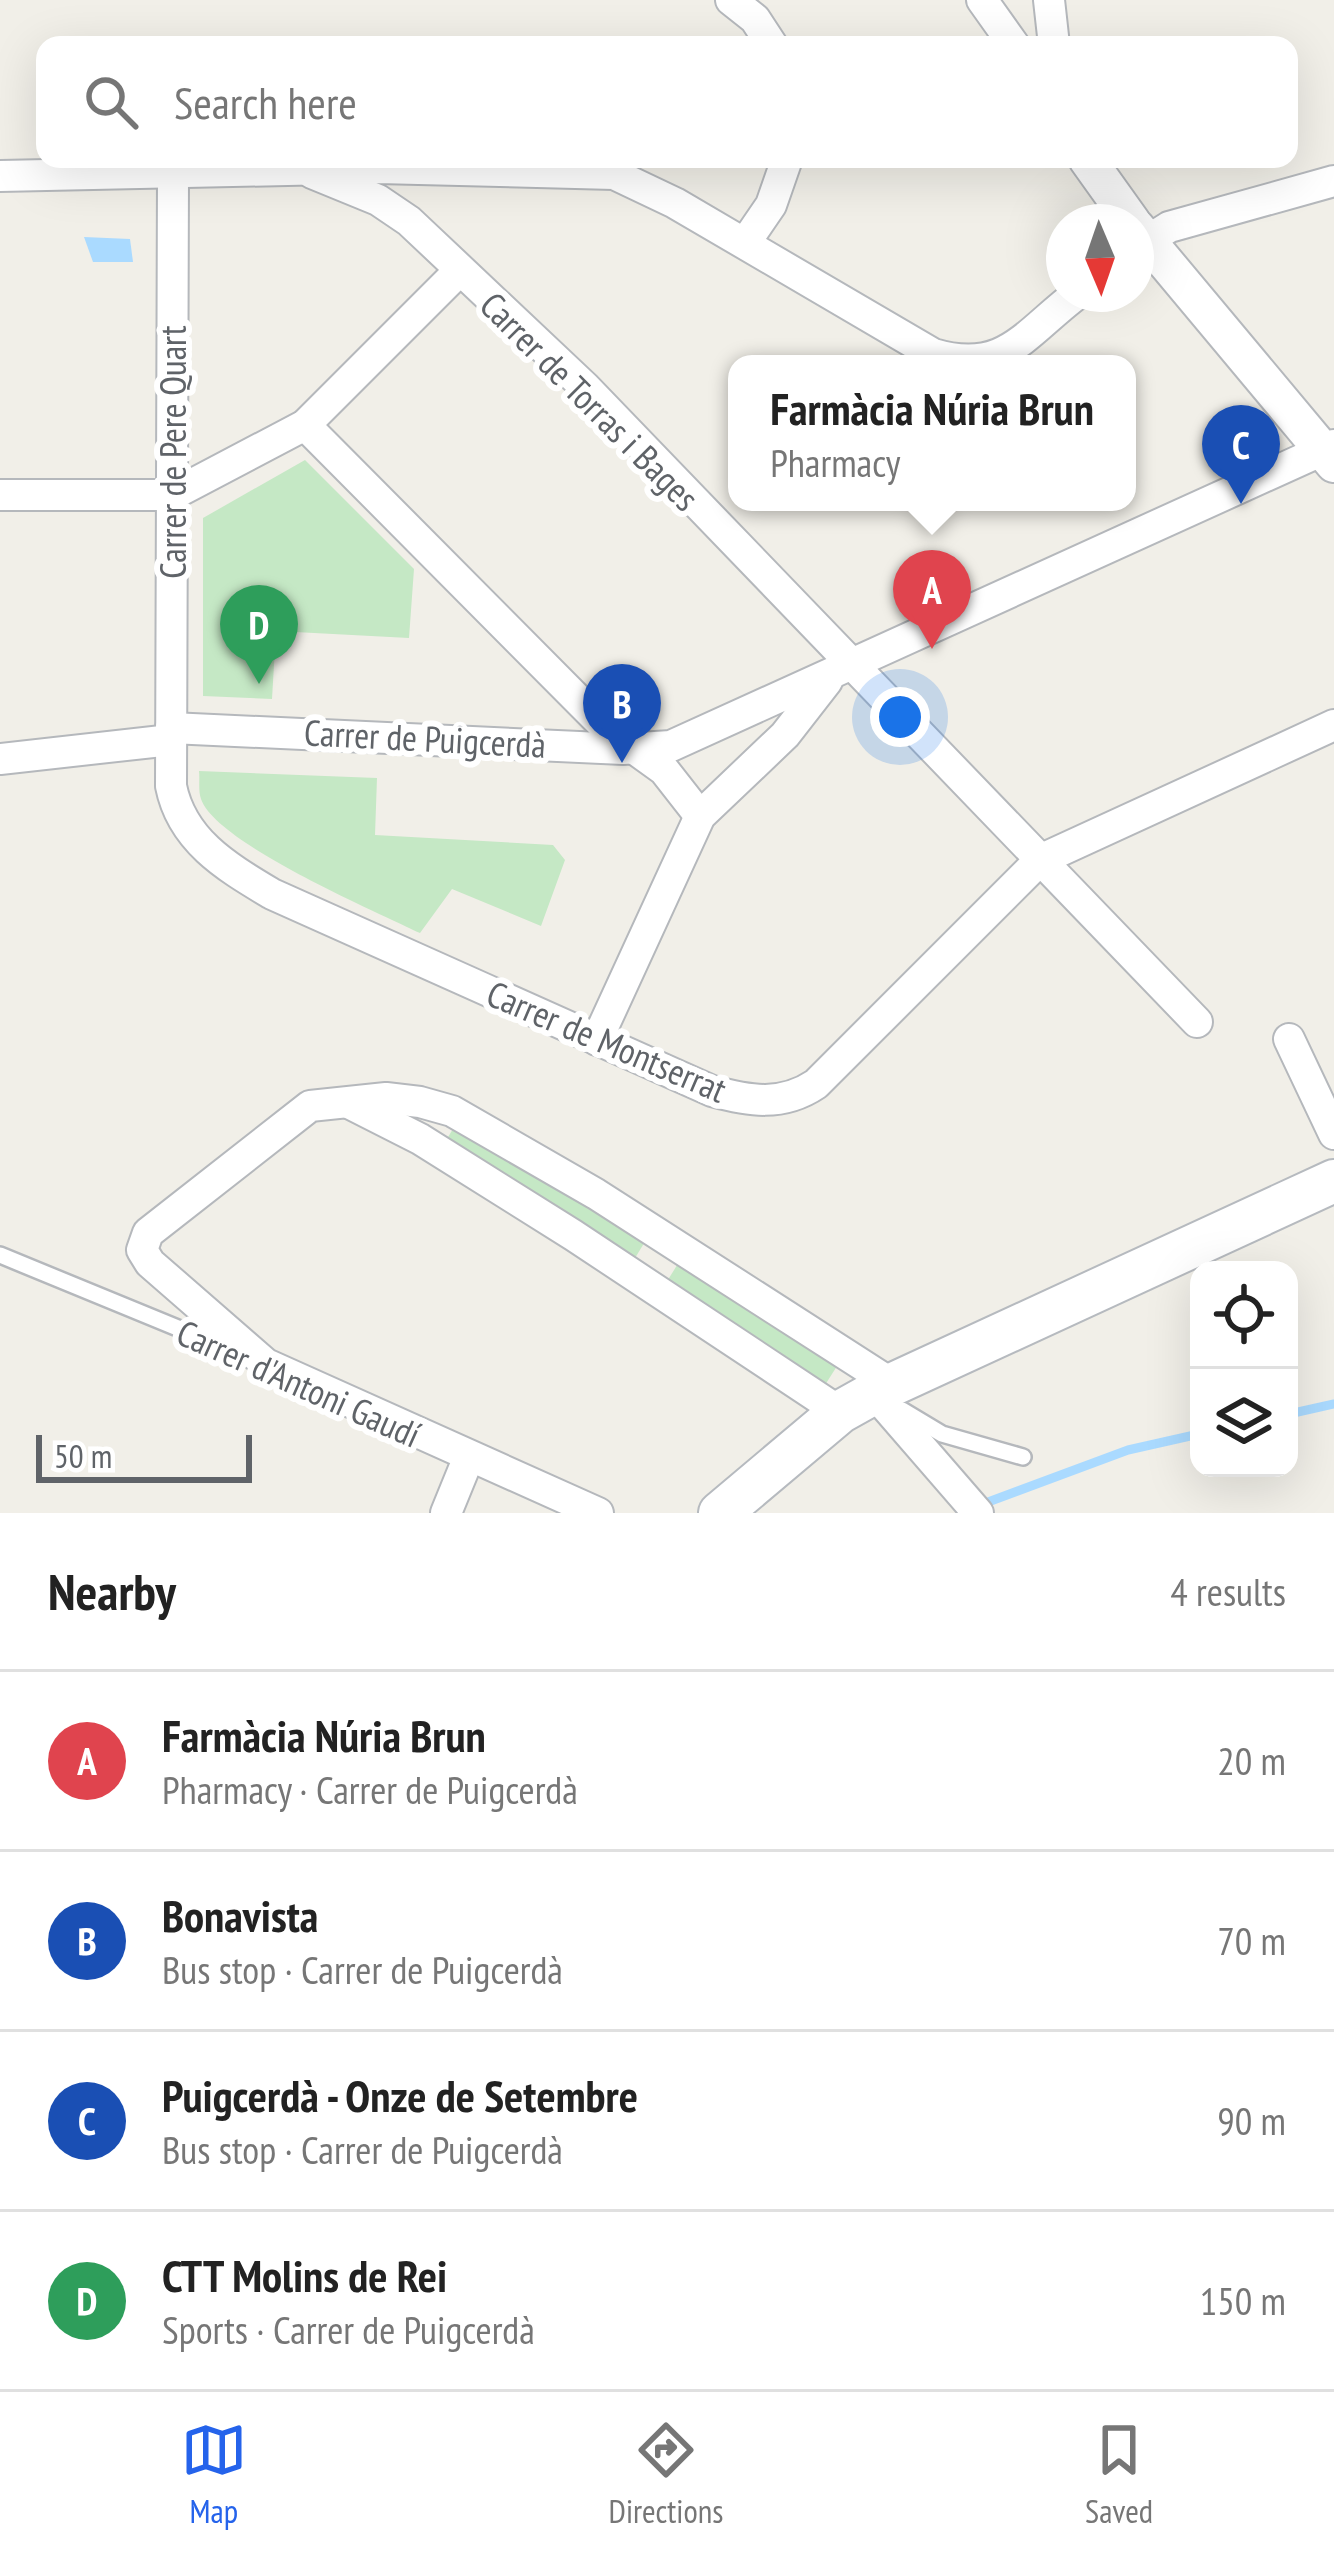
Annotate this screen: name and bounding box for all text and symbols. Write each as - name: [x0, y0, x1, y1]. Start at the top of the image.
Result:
- search box: [36, 36, 1298, 168]
- icon: search: [78, 69, 144, 135]
- text: Search here: [174, 73, 357, 131]
- north arrow: [1046, 204, 1154, 312]
- street label: Carrer de Torras i Bages: [471, 282, 709, 520]
- street label: Carrer de Pere Quart: [149, 325, 196, 579]
- popup: [728, 355, 1136, 511]
- text: Farmàcia Núria Brun: [770, 379, 1094, 437]
- pin: C: [1202, 405, 1280, 504]
- text: Pharmacy: [770, 437, 900, 488]
- pin: A: [893, 550, 971, 649]
- pin: D: [220, 585, 298, 684]
- pin: B: [583, 664, 661, 763]
- your location: [870, 687, 930, 747]
- street label: Carrer de Puigcerdà: [303, 708, 547, 768]
- street label: Carrer de Montserrat: [480, 969, 734, 1113]
- map controls: [1190, 1261, 1298, 1477]
- button: locate: [1190, 1261, 1298, 1369]
- street label: Carrer d'Antoni Gaudí: [170, 1308, 428, 1458]
- button: layers: [1190, 1369, 1298, 1477]
- scale bar: [36, 1429, 252, 1482]
- text: 50 m: [54, 1434, 112, 1477]
- text: Nearby: [48, 1558, 176, 1624]
- text: 4 results: [1170, 1566, 1286, 1617]
- text: Farmàcia Núria Brun: [162, 1706, 486, 1764]
- text: A: [77, 1735, 97, 1786]
- text: 20 m: [1217, 1735, 1286, 1786]
- text: Pharmacy · Carrer de Puigcerdà: [162, 1764, 578, 1815]
- text: Bonavista: [162, 1886, 318, 1944]
- text: B: [77, 1915, 97, 1966]
- text: 70 m: [1217, 1915, 1286, 1966]
- text: Bus stop · Carrer de Puigcerdà: [162, 1944, 563, 1995]
- text: Puigcerdà - Onze de Setembre: [162, 2066, 638, 2124]
- text: C: [78, 2095, 96, 2146]
- text: 90 m: [1217, 2095, 1286, 2146]
- text: Bus stop · Carrer de Puigcerdà: [162, 2124, 563, 2175]
- text: CTT Molins de Rei: [162, 2246, 447, 2304]
- text: D: [77, 2275, 97, 2326]
- text: 150 m: [1200, 2275, 1286, 2326]
- text: Sports · Carrer de Puigcerdà: [162, 2304, 535, 2355]
- tab: Map: [181, 2417, 247, 2532]
- tab: Directions: [609, 2417, 723, 2532]
- tab: Saved: [1085, 2417, 1153, 2532]

